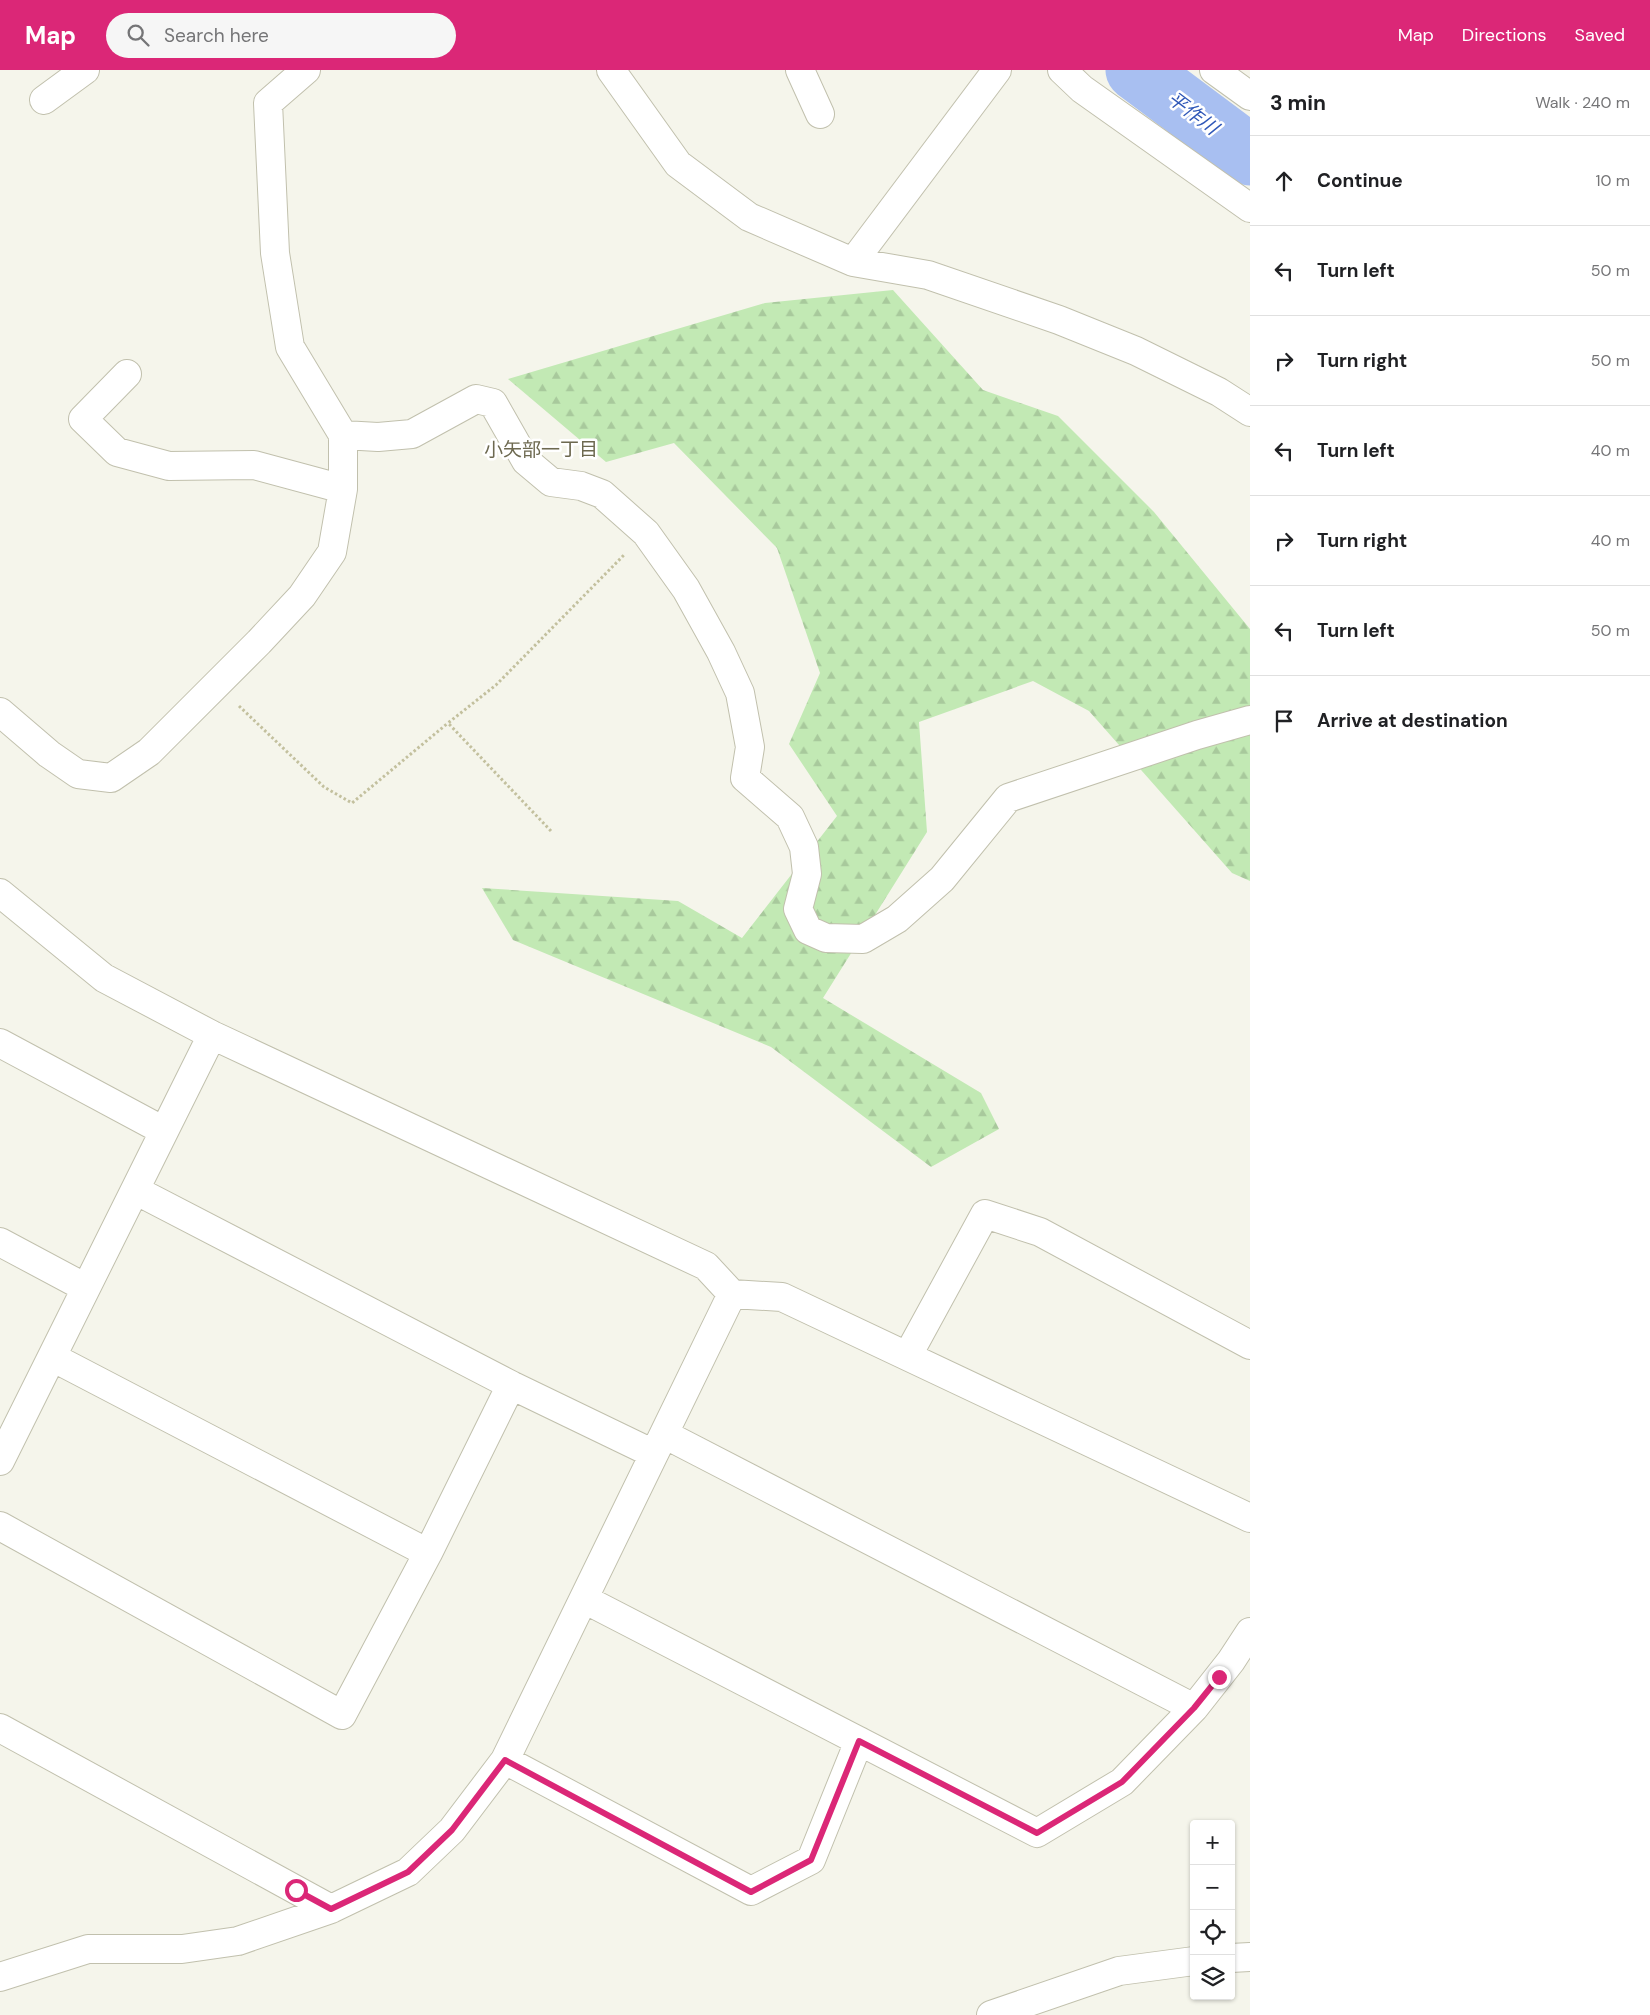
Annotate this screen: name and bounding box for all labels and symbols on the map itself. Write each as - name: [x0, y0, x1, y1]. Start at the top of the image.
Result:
- water label: 平作川: [1163, 86, 1225, 141]
- district label: 小矢部一丁目: [484, 437, 598, 462]
- route end: [1208, 1666, 1231, 1689]
- route start: [285, 1879, 308, 1902]

